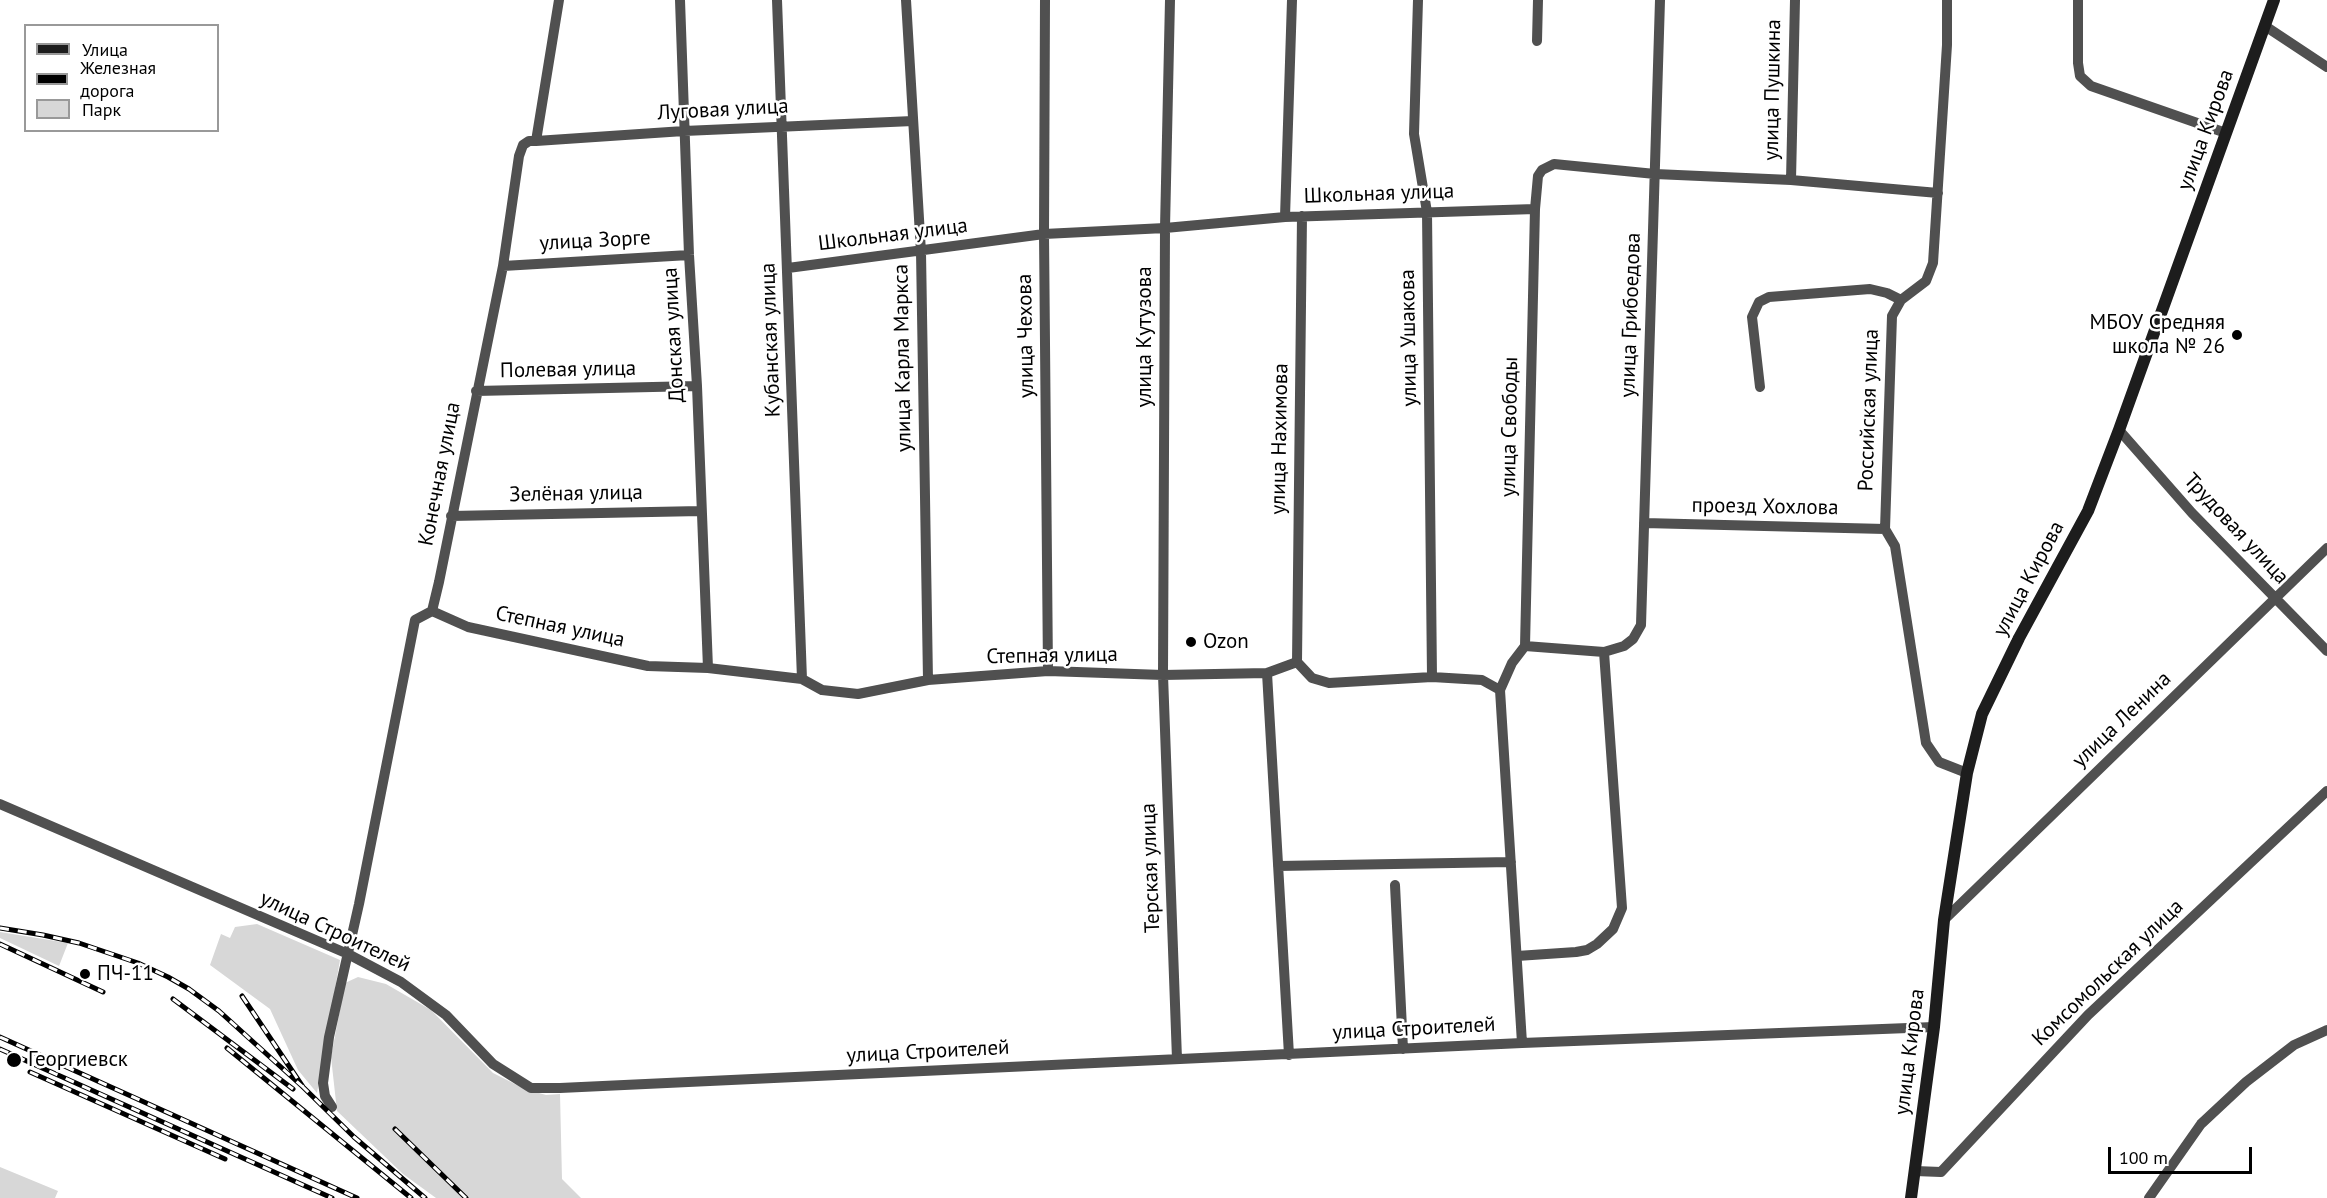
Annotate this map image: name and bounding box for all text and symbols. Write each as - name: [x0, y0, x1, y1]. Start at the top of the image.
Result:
- street label: улица Пушкина: [1759, 19, 1787, 161]
- legend: [24, 24, 219, 132]
- text: Улица: [82, 38, 128, 61]
- text: Железная дорога: [80, 56, 156, 102]
- street label: улица Кирова: [2172, 66, 2240, 194]
- street label: Луговая улица: [657, 94, 789, 126]
- text: Парк: [82, 98, 121, 121]
- street label: Школьная улица: [1303, 179, 1455, 209]
- street label: Школьная улица: [817, 213, 969, 257]
- street label: улица Зорге: [539, 226, 651, 256]
- street label: улица Грибоедова: [1616, 232, 1646, 398]
- street label: Кубанская улица: [756, 262, 786, 418]
- street label: улица Карла Маркса: [889, 264, 917, 452]
- street label: улица Кутузова: [1132, 266, 1158, 408]
- street label: Донская улица: [658, 267, 690, 403]
- street label: улица Ушакова: [1395, 269, 1423, 407]
- street label: улица Чехова: [1012, 274, 1040, 398]
- place label: МБОУ Средняя школа № 26: [2090, 310, 2225, 360]
- street label: Российская улица: [1854, 328, 1884, 492]
- marker: МБОУ Средняя школа № 26: [2230, 328, 2244, 342]
- street label: Полевая улица: [500, 356, 636, 384]
- street label: улица Свободы: [1496, 357, 1524, 497]
- street label: улица Нахимова: [1266, 363, 1294, 515]
- street label: Конечная улица: [414, 400, 466, 548]
- street label: Трудовая улица: [2178, 468, 2294, 590]
- street label: Зелёная улица: [509, 480, 643, 508]
- street label: проезд Хохлова: [1691, 493, 1839, 521]
- street label: улица Кирова: [1988, 517, 2070, 641]
- street label: Степная улица: [493, 601, 627, 653]
- place label: Ozon: [1203, 629, 1249, 655]
- marker: Ozon: [1184, 635, 1198, 649]
- street label: Степная улица: [986, 642, 1118, 670]
- street label: улица Ленина: [2067, 667, 2177, 773]
- street label: Терская улица: [1136, 803, 1166, 933]
- street label: улица Строителей: [256, 886, 414, 978]
- street label: Комсомольская улица: [2027, 894, 2189, 1052]
- place label: ПЧ-11: [97, 961, 154, 987]
- marker: ПЧ-11: [78, 967, 92, 981]
- street label: улица Кирова: [1890, 988, 1930, 1116]
- street label: улица Строителей: [1332, 1012, 1496, 1046]
- street label: улица Строителей: [846, 1035, 1010, 1069]
- place label: Георгиевск: [28, 1047, 128, 1073]
- marker: Георгиевск: [5, 1051, 23, 1069]
- scale bar: [2111, 1135, 2255, 1173]
- text: 100 m: [2119, 1146, 2168, 1169]

